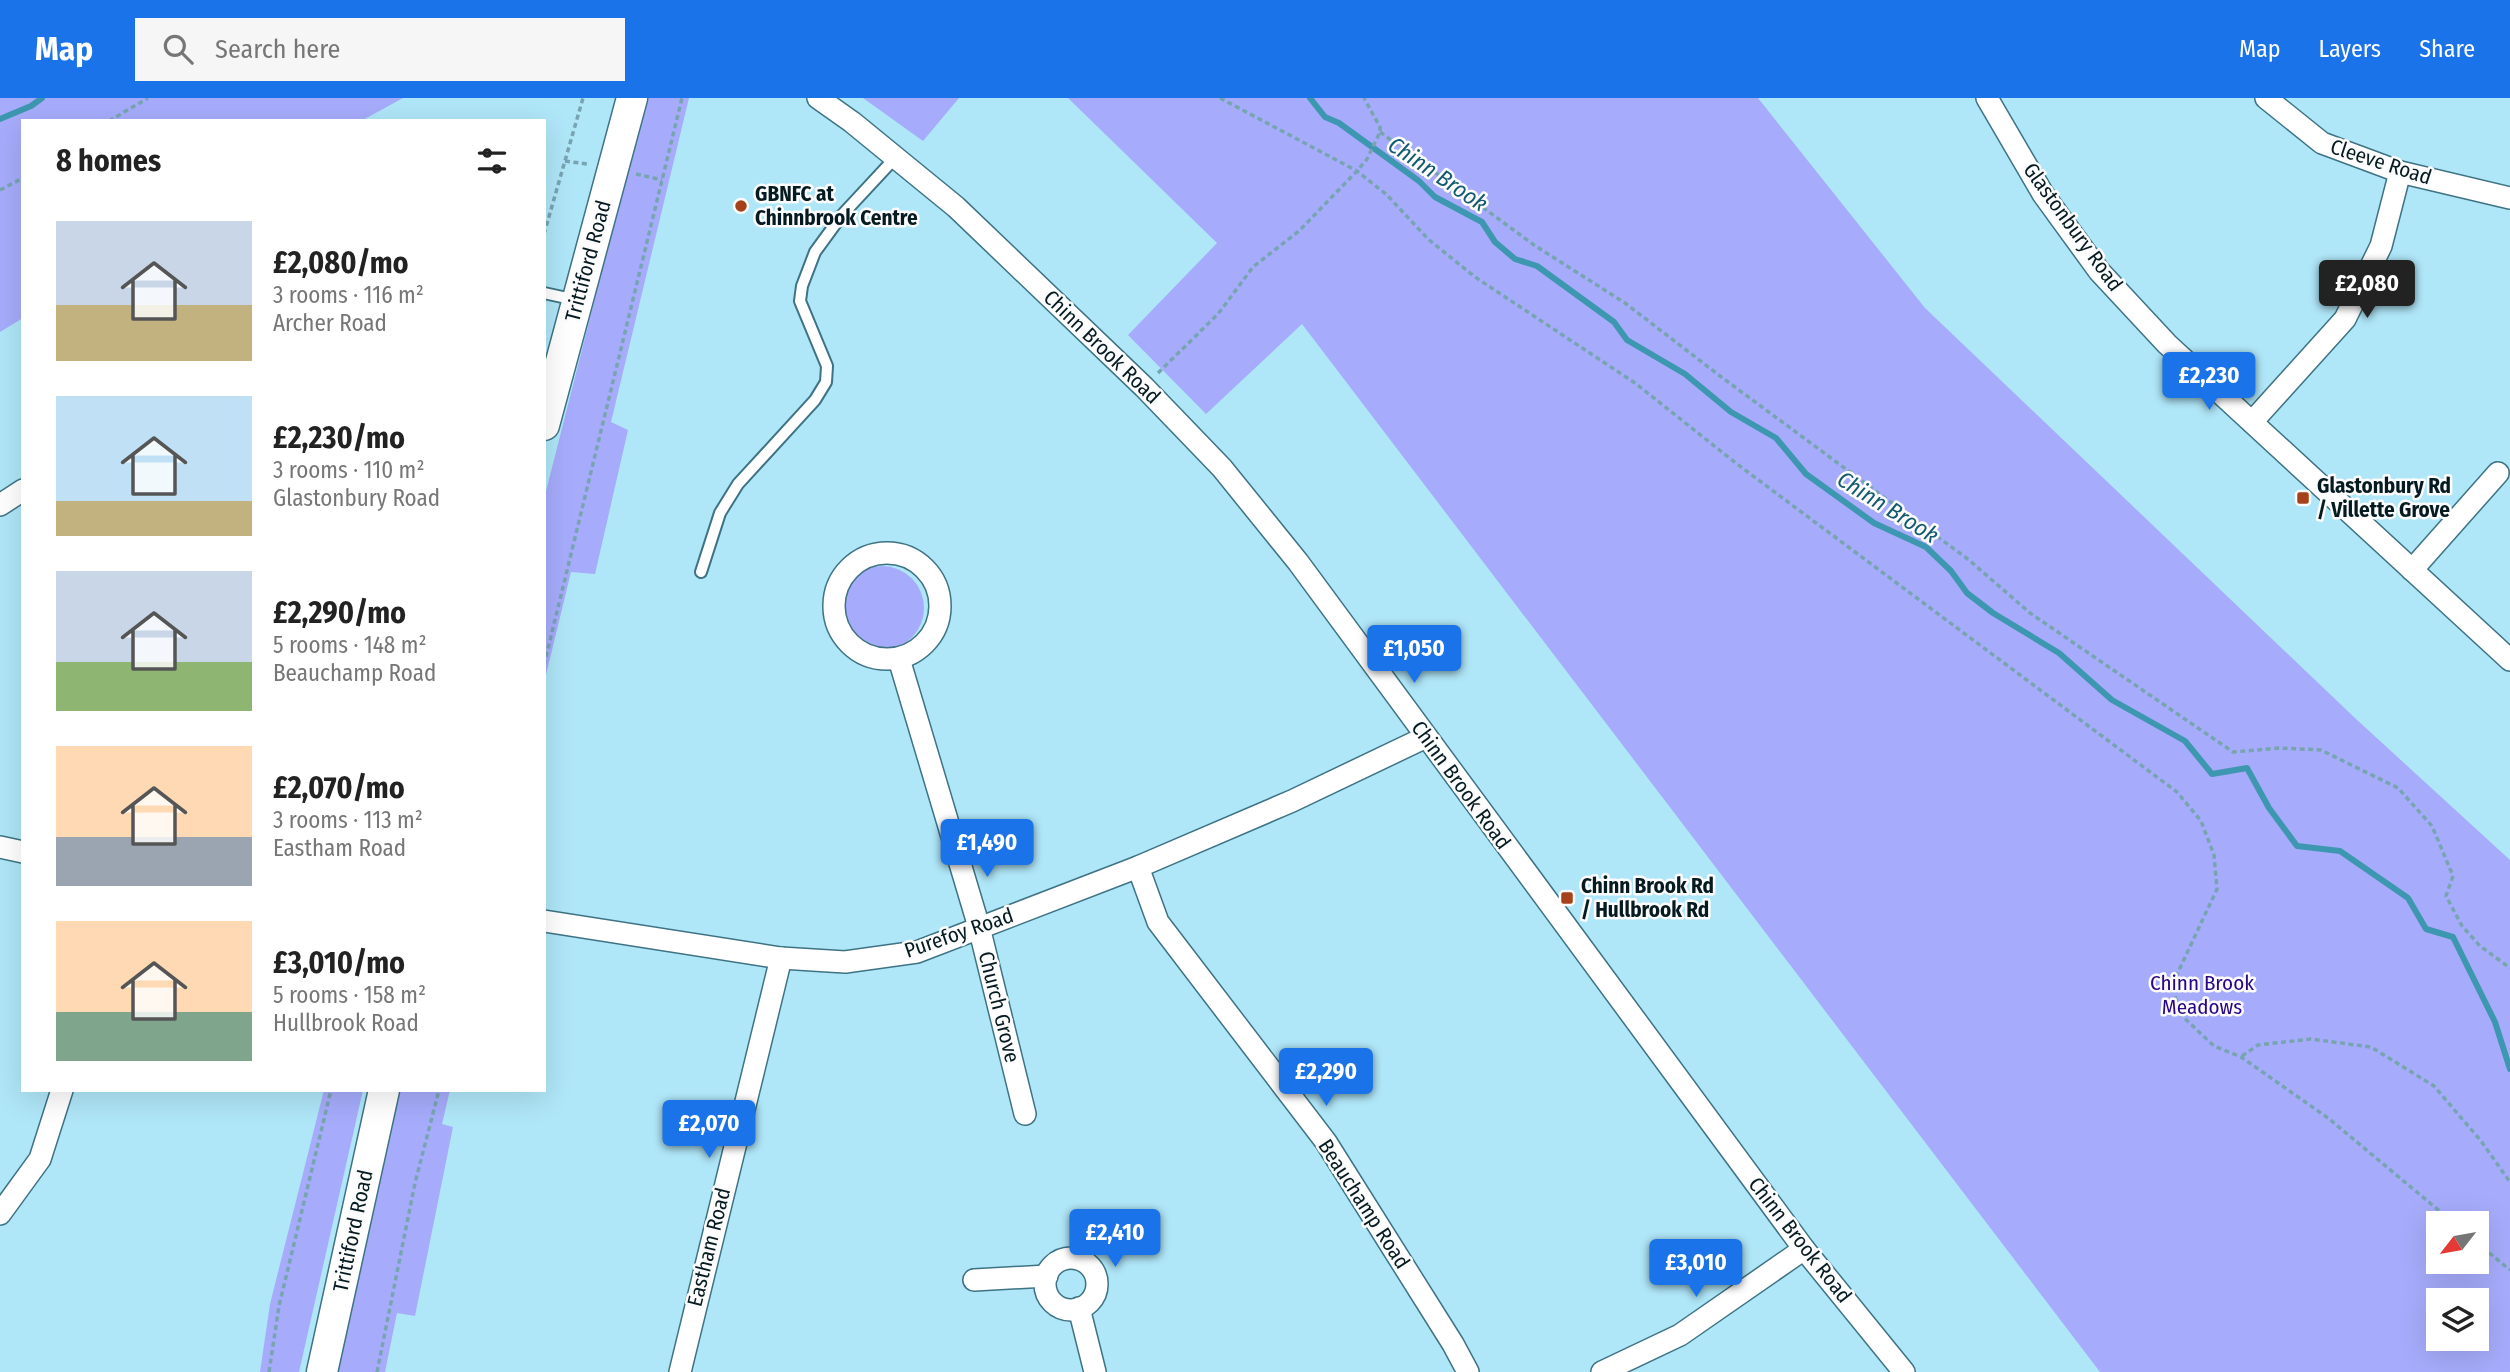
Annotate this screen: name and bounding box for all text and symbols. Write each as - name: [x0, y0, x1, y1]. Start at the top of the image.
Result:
- search box: [135, 18, 625, 81]
- text: Map: [35, 29, 93, 69]
- icon: search: [159, 30, 197, 68]
- text: Search here: [215, 34, 340, 65]
- text: Map: [2239, 35, 2281, 63]
- text: Layers: [2319, 35, 2381, 63]
- text: Share: [2419, 35, 2475, 63]
- water label: Chinn Brook: [1383, 131, 1493, 217]
- street label: Cleeve Road: [2327, 133, 2435, 191]
- icon: filters: [473, 142, 511, 180]
- text: 8 homes: [56, 143, 161, 179]
- street label: Glastonbury Road: [2018, 158, 2128, 296]
- place label: GBNFC at Chinnbrook Centre: [755, 181, 918, 231]
- street label: Trittiford Road: [559, 198, 617, 324]
- marker: GBNFC at Chinnbrook Centre: [733, 198, 749, 214]
- text: £2,080/mo: [273, 245, 409, 281]
- icon: home: [112, 249, 196, 333]
- pin: £2,080: [2310, 260, 2424, 320]
- text: £2,080: [2335, 269, 2399, 297]
- text: 3 rooms · 116 m²: [273, 281, 424, 309]
- street label: Chinn Brook Road: [1038, 285, 1166, 409]
- text: Archer Road: [273, 309, 387, 337]
- pin: £2,230: [2152, 352, 2266, 412]
- text: £2,230: [2178, 361, 2240, 389]
- text: £2,230/mo: [273, 420, 405, 456]
- icon: home: [112, 424, 196, 508]
- text: 3 rooms · 110 m²: [273, 456, 424, 484]
- water label: Chinn Brook: [1832, 465, 1944, 549]
- place label: Glastonbury Rd / Villette Grove: [2317, 473, 2451, 523]
- text: Glastonbury Road: [273, 484, 440, 512]
- marker: Glastonbury Rd / Villette Grove: [2295, 490, 2311, 506]
- text: £2,290/mo: [273, 595, 406, 631]
- icon: home: [112, 599, 196, 683]
- pin: £1,050: [1357, 626, 1471, 685]
- text: 5 rooms · 148 m²: [273, 631, 427, 659]
- text: £1,050: [1383, 634, 1445, 662]
- text: Beauchamp Road: [273, 659, 436, 687]
- street label: Chinn Brook Road: [1406, 716, 1516, 854]
- text: £2,070/mo: [273, 770, 405, 806]
- icon: home: [112, 774, 196, 858]
- text: 3 rooms · 113 m²: [273, 806, 423, 834]
- pin: £1,490: [930, 820, 1044, 879]
- text: £1,490: [957, 828, 1017, 856]
- text: Eastham Road: [273, 834, 406, 862]
- place label: Chinn Brook Rd / Hullbrook Rd: [1581, 873, 1714, 923]
- marker: Chinn Brook Rd / Hullbrook Rd: [1559, 890, 1575, 906]
- street label: Purefoy Road: [901, 902, 1017, 964]
- text: £3,010/mo: [273, 945, 405, 981]
- icon: home: [112, 949, 196, 1033]
- street label: Church Grove: [973, 949, 1025, 1065]
- park label: Chinn Brook Meadows: [2150, 970, 2254, 1020]
- text: 5 rooms · 158 m²: [273, 981, 426, 1009]
- text: Hullbrook Road: [273, 1009, 419, 1037]
- pin: £2,290: [1269, 1048, 1383, 1108]
- text: £2,290: [1295, 1057, 1357, 1085]
- pin: £2,070: [652, 1100, 766, 1160]
- text: £2,070: [678, 1109, 740, 1137]
- street label: Beauchamp Road: [1312, 1134, 1416, 1274]
- street label: Trittiford Road: [327, 1167, 379, 1295]
- street label: Chinn Brook Road: [1743, 1172, 1857, 1308]
- street label: Eastham Road: [682, 1185, 736, 1309]
- pin: £2,410: [1058, 1210, 1172, 1269]
- north arrow: [2426, 1211, 2488, 1274]
- map controls: [2426, 1211, 2489, 1351]
- text: £2,410: [1085, 1218, 1145, 1246]
- pin: £3,010: [1639, 1240, 1753, 1299]
- text: £3,010: [1665, 1248, 1727, 1276]
- button: layers: [2426, 1288, 2489, 1351]

